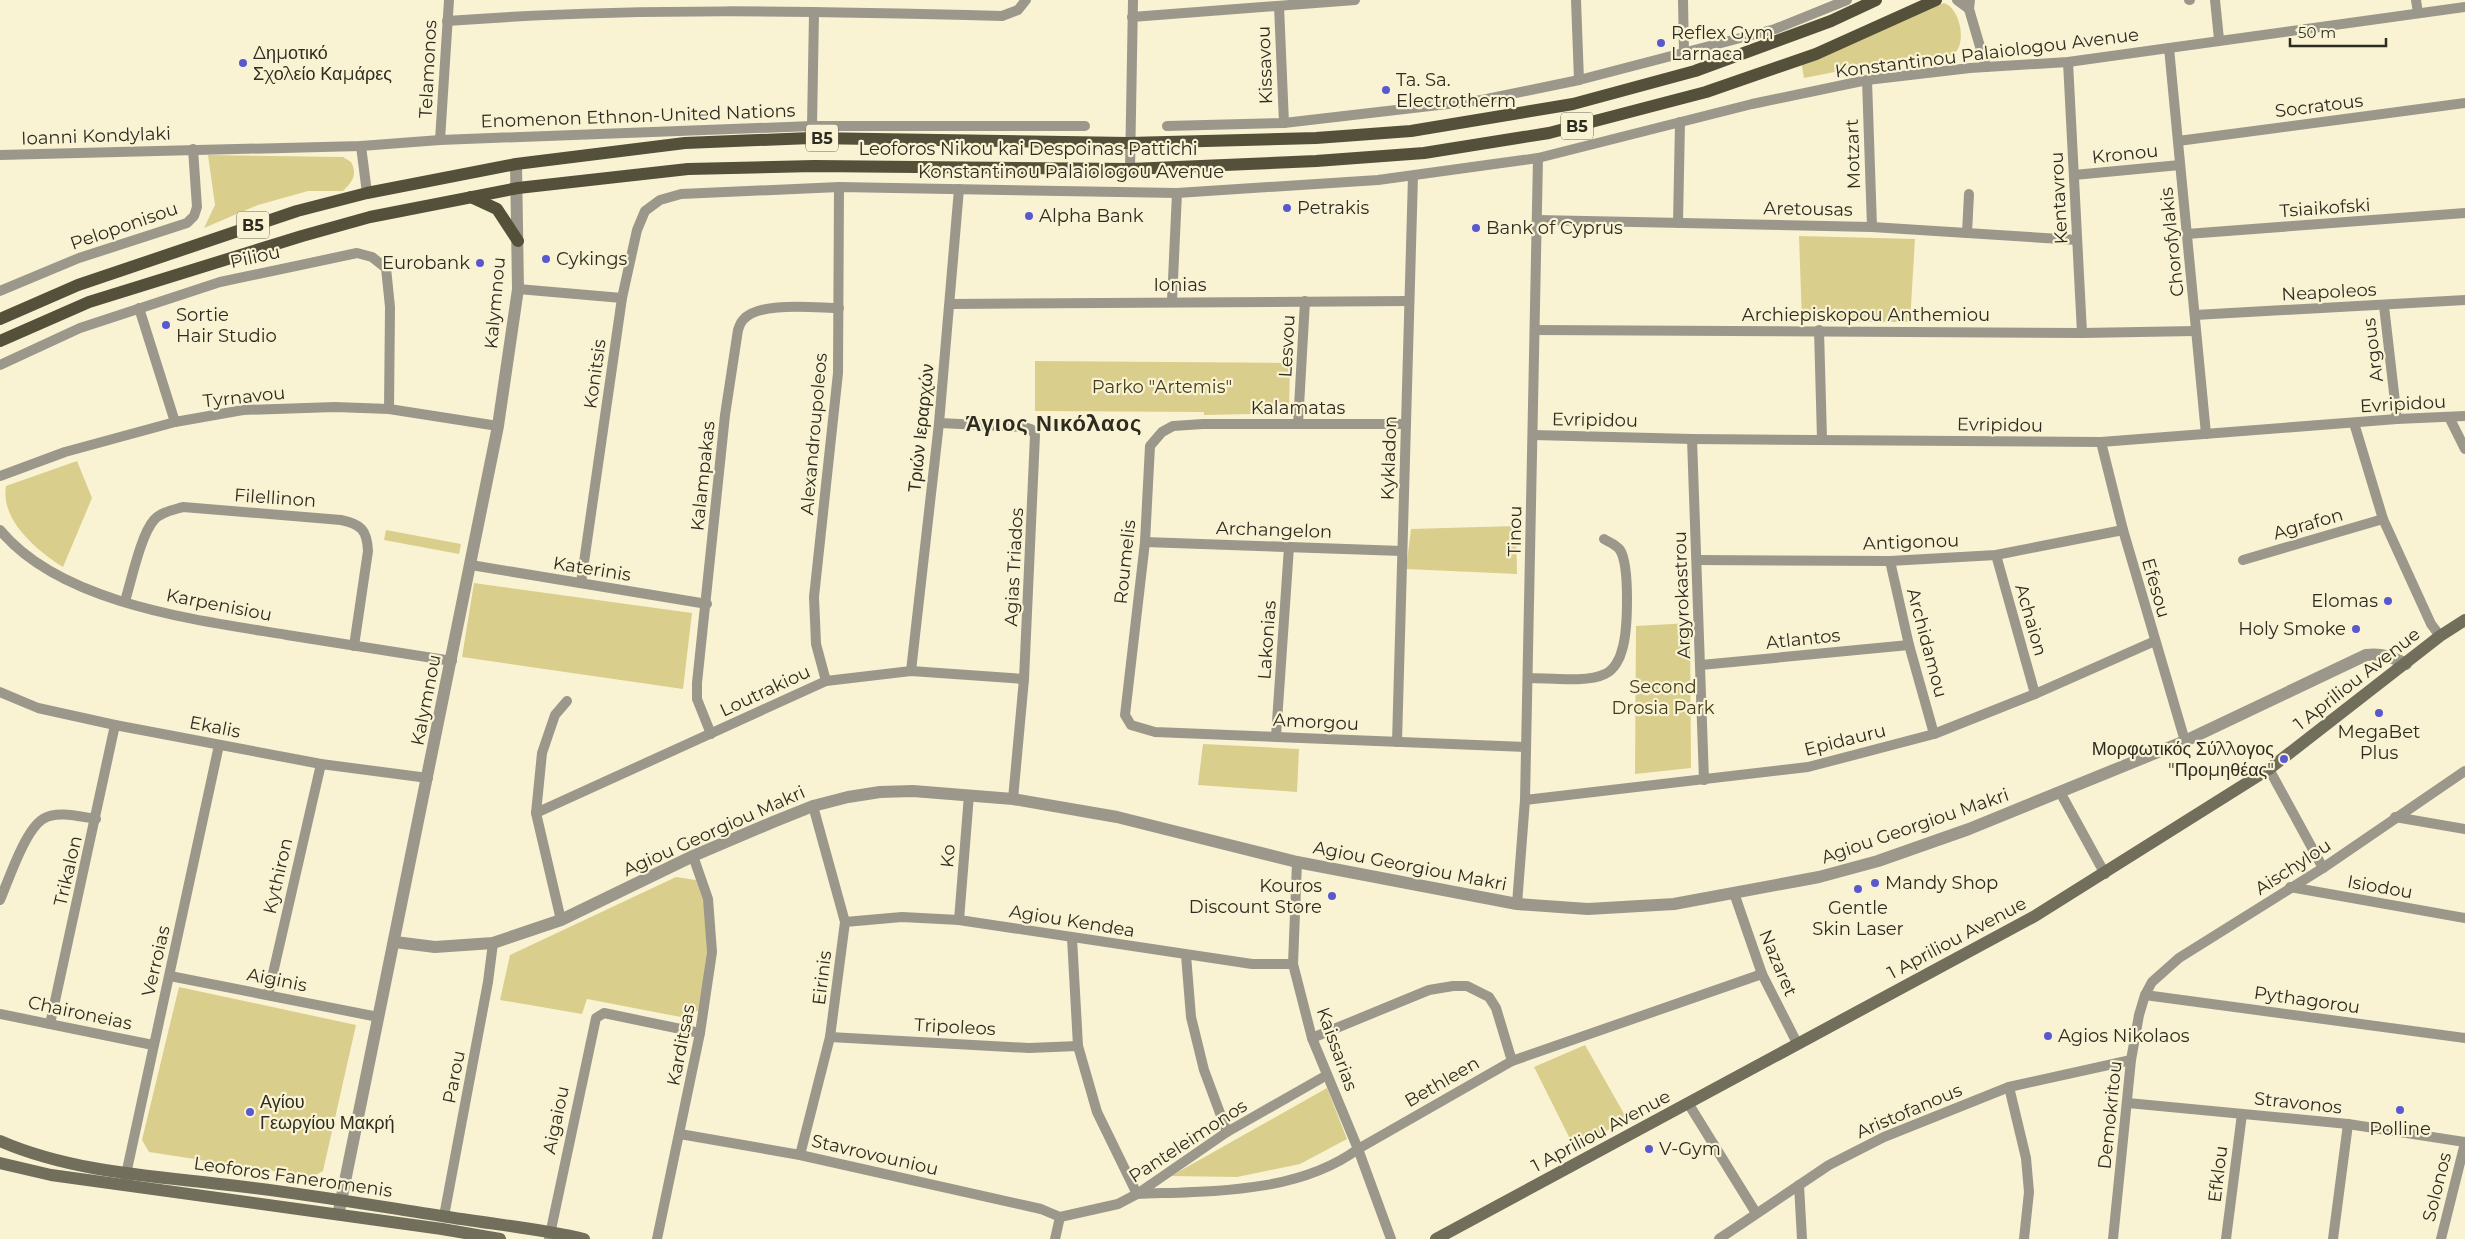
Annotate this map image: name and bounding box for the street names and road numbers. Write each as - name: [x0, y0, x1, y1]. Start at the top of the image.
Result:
- street label: Telamonos: [414, 19, 442, 119]
- street label: Konstantinou Palaiologou Avenue: [1834, 23, 2140, 83]
- street label: Kissavou: [1253, 25, 1277, 105]
- street label: Socratous: [2274, 90, 2365, 122]
- street label: Enomenon Ethnon-United Nations: [480, 100, 796, 132]
- road number: B5: [1561, 112, 1593, 140]
- street label: Motzart: [1841, 118, 1865, 190]
- street label: Ioanni Kondylaki: [21, 122, 171, 150]
- road number: B5: [806, 125, 838, 152]
- street label: Leoforos Nikou kai Despoinas Pattichi: [859, 138, 1197, 160]
- street label: Kronou: [2091, 140, 2159, 168]
- street label: Kentavrou: [2046, 151, 2072, 245]
- street label: Konstantinou Palaiologou Avenue: [918, 161, 1224, 183]
- street label: Chorofylakis: [2155, 186, 2189, 298]
- street label: Tsiaikofski: [2279, 194, 2371, 222]
- street label: Peloponisou: [67, 197, 181, 255]
- street label: Aretousas: [1763, 197, 1853, 221]
- road number: B5: [237, 212, 269, 238]
- street label: Piliou: [228, 241, 282, 273]
- street label: Kalymnou: [480, 256, 510, 350]
- street label: Ionias: [1153, 274, 1207, 296]
- street label: Neapoleos: [2281, 279, 2377, 305]
- street label: Archiepiskopou Anthemiou: [1742, 304, 1990, 326]
- street label: Lesvou: [1274, 314, 1300, 378]
- street label: Argous: [2358, 316, 2388, 383]
- street label: Konitsis: [579, 337, 611, 410]
- street label: Alexandroupoleos: [796, 352, 832, 516]
- street label: Τριών Ιεραρχών: [903, 362, 939, 494]
- street label: Tyrnavou: [202, 382, 286, 412]
- street label: Evripidou: [2359, 391, 2447, 417]
- street label: Kalamatas: [1251, 397, 1346, 419]
- street label: Evripidou: [1552, 408, 1638, 432]
- street label: Evripidou: [1957, 413, 2043, 437]
- street label: Kykladon: [1377, 415, 1401, 501]
- street label: Kalampakas: [686, 420, 720, 532]
- street label: Filellinon: [233, 484, 317, 512]
- street label: Agrafon: [2271, 504, 2345, 544]
- street label: Tinou: [1504, 505, 1526, 557]
- street label: Agias Triados: [1000, 507, 1028, 627]
- street label: Archangelon: [1215, 517, 1333, 543]
- street label: Roumelis: [1110, 518, 1140, 605]
- street label: Antigonou: [1862, 529, 1960, 555]
- street label: Argyrokastrou: [1669, 531, 1695, 659]
- street label: Katerinis: [551, 552, 633, 586]
- street label: Efesou: [2137, 556, 2175, 620]
- street label: Achaion: [2010, 581, 2052, 659]
- street label: Karpenisiou: [164, 584, 274, 626]
- street label: Archidamou: [1902, 586, 1952, 700]
- street label: Lakonias: [1253, 599, 1281, 680]
- street label: 1 Apriliou Avenue: [2290, 623, 2425, 735]
- street label: Atlantos: [1765, 624, 1842, 654]
- street label: Kalymnou: [406, 653, 446, 747]
- street label: Loutrakiou: [716, 660, 814, 722]
- street label: Amorgou: [1272, 709, 1360, 735]
- street label: Ekalis: [188, 711, 243, 743]
- street label: Epidauru: [1802, 719, 1888, 761]
- street label: Agiou Georgiou Makri: [620, 781, 808, 881]
- street label: Agiou Georgiou Makri: [1818, 784, 2012, 868]
- street label: Trikalon: [49, 834, 87, 908]
- street label: Aischylou: [2251, 834, 2335, 900]
- street label: Kythiron: [259, 836, 297, 916]
- street label: Agiou Georgiou Makri: [1311, 836, 1509, 896]
- street label: Ko: [936, 843, 960, 869]
- street label: Isiodou: [2346, 870, 2414, 904]
- street label: 1 Apriliou Avenue: [1884, 892, 2030, 984]
- street label: Agiou Kendea: [1008, 900, 1136, 942]
- street label: Verroias: [137, 923, 175, 999]
- street label: Nazaret: [1754, 926, 1802, 1000]
- street label: Eirinis: [808, 949, 836, 1006]
- street label: Aiginis: [245, 963, 309, 997]
- street label: Pythagorou: [2253, 982, 2361, 1018]
- street label: Chaironeias: [26, 991, 134, 1035]
- street label: Karditsas: [662, 1002, 700, 1088]
- street label: Kaissarias: [1312, 1004, 1362, 1094]
- street label: Tripoleos: [914, 1014, 996, 1040]
- street label: Parou: [438, 1049, 470, 1105]
- street label: Bethleen: [1401, 1052, 1483, 1112]
- street label: Demokritou: [2093, 1060, 2127, 1170]
- street label: Aristofanous: [1853, 1079, 1965, 1143]
- street label: Aigaiou: [538, 1084, 574, 1156]
- street label: 1 Apriliou Avenue: [1528, 1085, 1674, 1177]
- street label: Stravonos: [2253, 1087, 2343, 1119]
- street label: Panteleimonos: [1125, 1094, 1251, 1187]
- street label: Stavrovouniou: [809, 1130, 941, 1180]
- street label: Efklou: [2204, 1144, 2232, 1204]
- street label: Solonos: [2418, 1150, 2456, 1224]
- street label: Leoforos Faneromenis: [192, 1152, 394, 1202]

